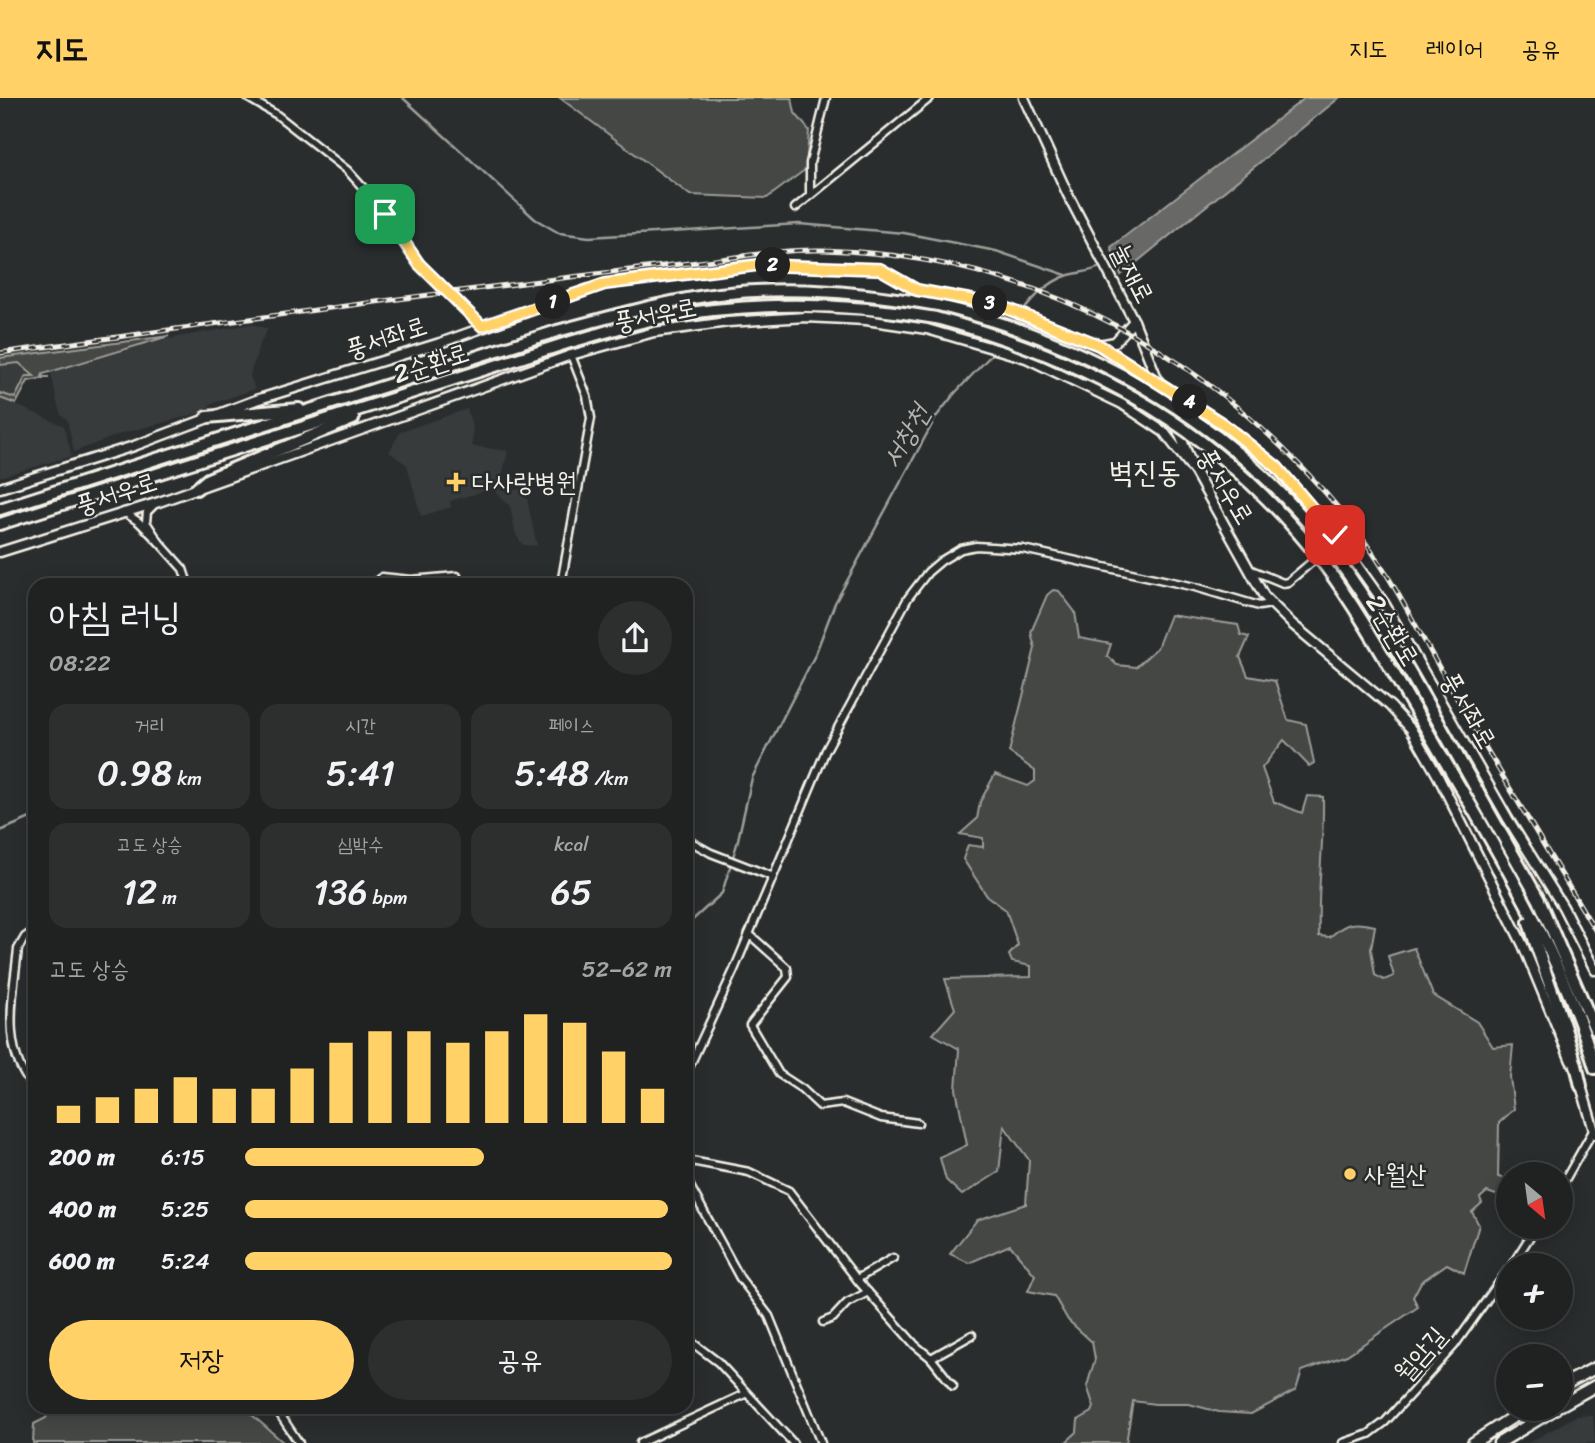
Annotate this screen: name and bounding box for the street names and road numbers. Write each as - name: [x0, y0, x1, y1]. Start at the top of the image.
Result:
- street label: 눌재로: [1098, 235, 1168, 311]
- street label: 풍서우로: [610, 283, 700, 345]
- street label: 풍서좌로: [339, 302, 433, 372]
- street label: 2순환로: [387, 329, 475, 397]
- street label: 풍서우로: [1185, 438, 1267, 534]
- street label: 풍서우로: [69, 458, 163, 528]
- street label: 2순환로: [1353, 585, 1433, 675]
- street label: 풍서좌로: [1428, 662, 1510, 758]
- street label: 월암길: [1382, 1315, 1458, 1393]

